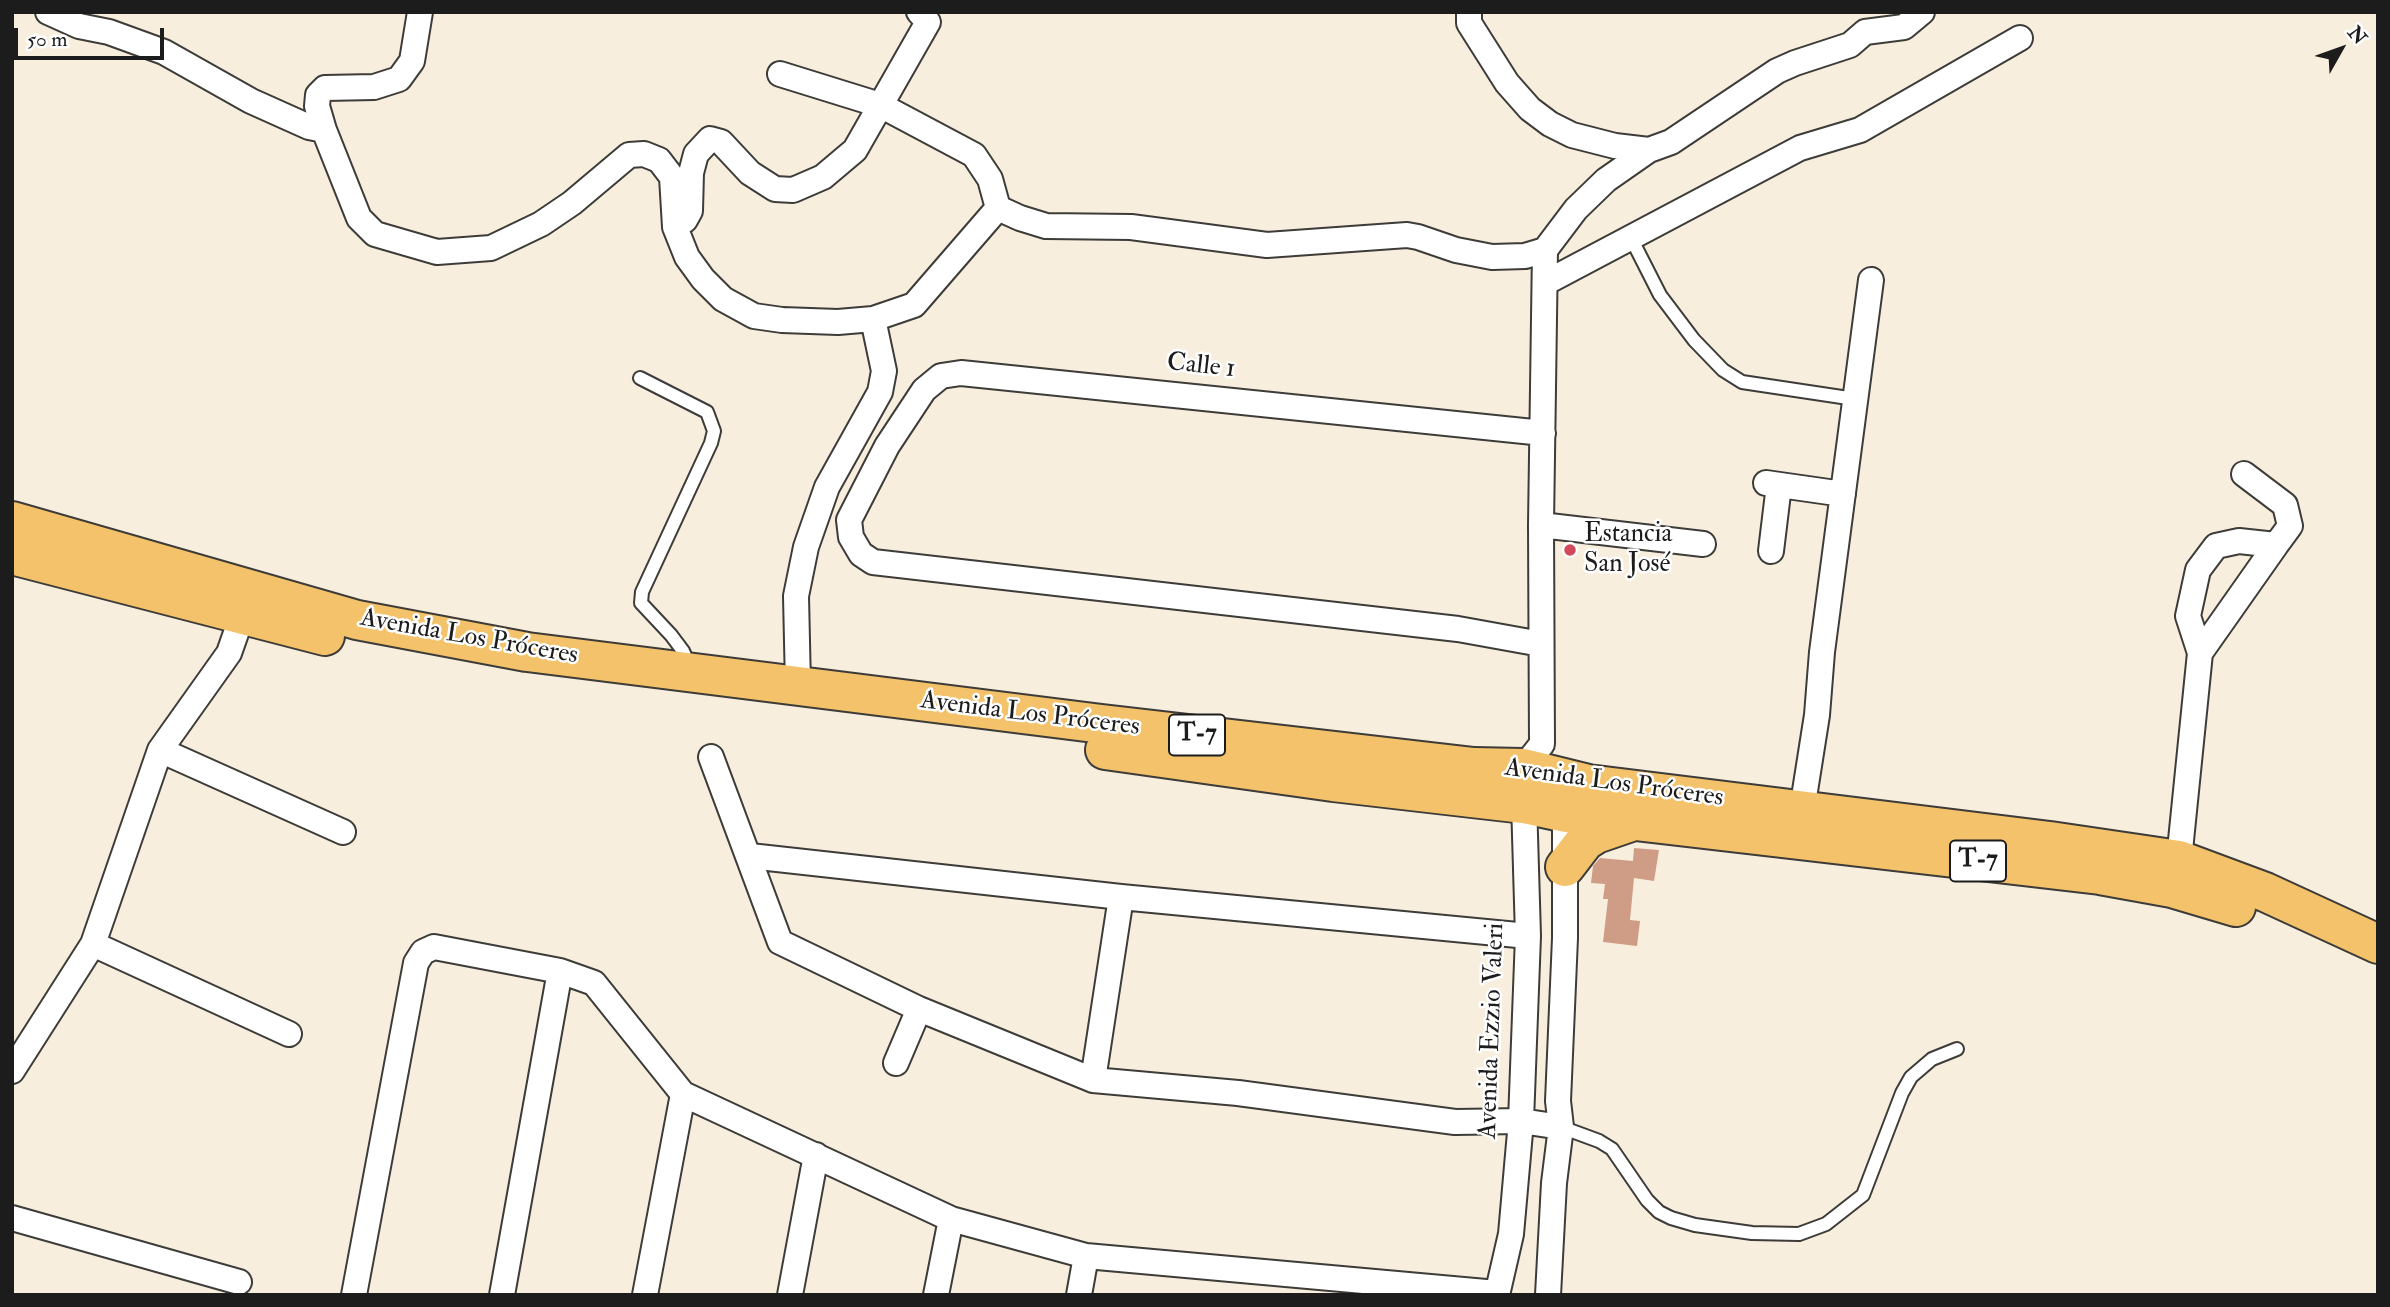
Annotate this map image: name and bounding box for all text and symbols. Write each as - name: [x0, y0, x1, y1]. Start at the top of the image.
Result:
- scale bar: [18, 14, 168, 58]
- north arrow: [2306, 14, 2376, 84]
- text: N: [2342, 21, 2372, 50]
- text: 50 m: [27, 26, 68, 53]
- street label: Calle 1: [1165, 348, 1237, 386]
- place label: Estancia San José: [1584, 519, 1672, 580]
- marker: Estancia San José: [1562, 542, 1578, 558]
- street label: Avenida Los Próceres: [358, 603, 580, 673]
- street label: Avenida Los Próceres: [919, 686, 1141, 744]
- road number: T-7: [1169, 714, 1225, 756]
- street label: Avenida Los Próceres: [1503, 753, 1725, 815]
- road number: T-7: [1950, 840, 2006, 882]
- street label: Avenida Ezzio Valeri: [1474, 922, 1512, 1140]

